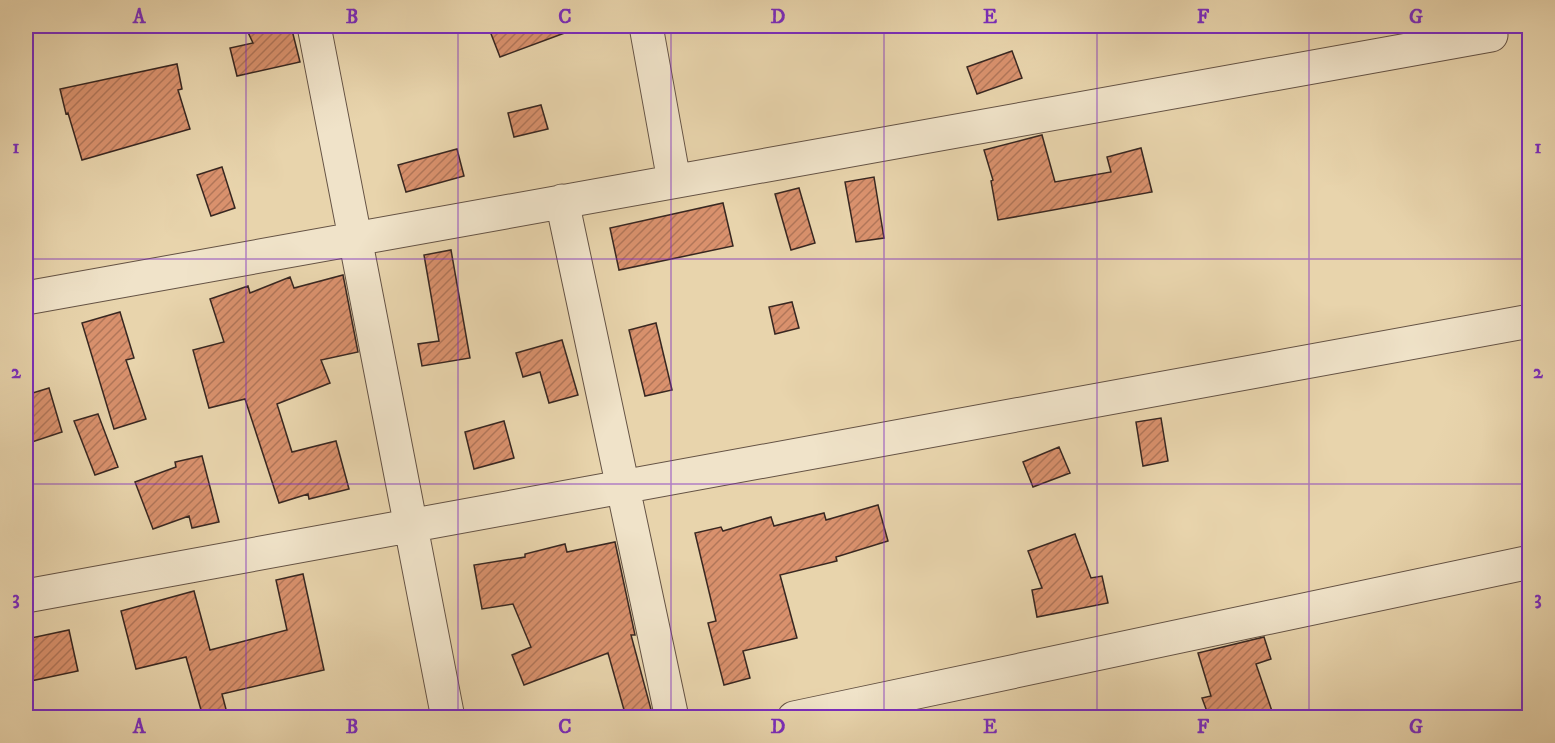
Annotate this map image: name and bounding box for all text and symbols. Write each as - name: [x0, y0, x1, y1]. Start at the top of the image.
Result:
- text: A: [132, 5, 147, 30]
- text: B: [346, 5, 358, 30]
- text: C: [558, 5, 572, 30]
- text: D: [771, 5, 786, 30]
- text: E: [983, 5, 997, 30]
- text: F: [1197, 5, 1210, 30]
- text: G: [1409, 5, 1423, 30]
- text: 1: [12, 135, 20, 160]
- text: 1: [1534, 135, 1542, 160]
- text: 2: [11, 360, 22, 385]
- text: 2: [1533, 360, 1544, 385]
- text: 3: [12, 586, 20, 611]
- text: 3: [1534, 586, 1542, 611]
- text: A: [132, 715, 147, 740]
- text: B: [346, 715, 358, 740]
- text: C: [558, 715, 572, 740]
- text: D: [771, 715, 786, 740]
- text: E: [983, 715, 997, 740]
- text: F: [1197, 715, 1210, 740]
- text: G: [1409, 715, 1423, 740]

